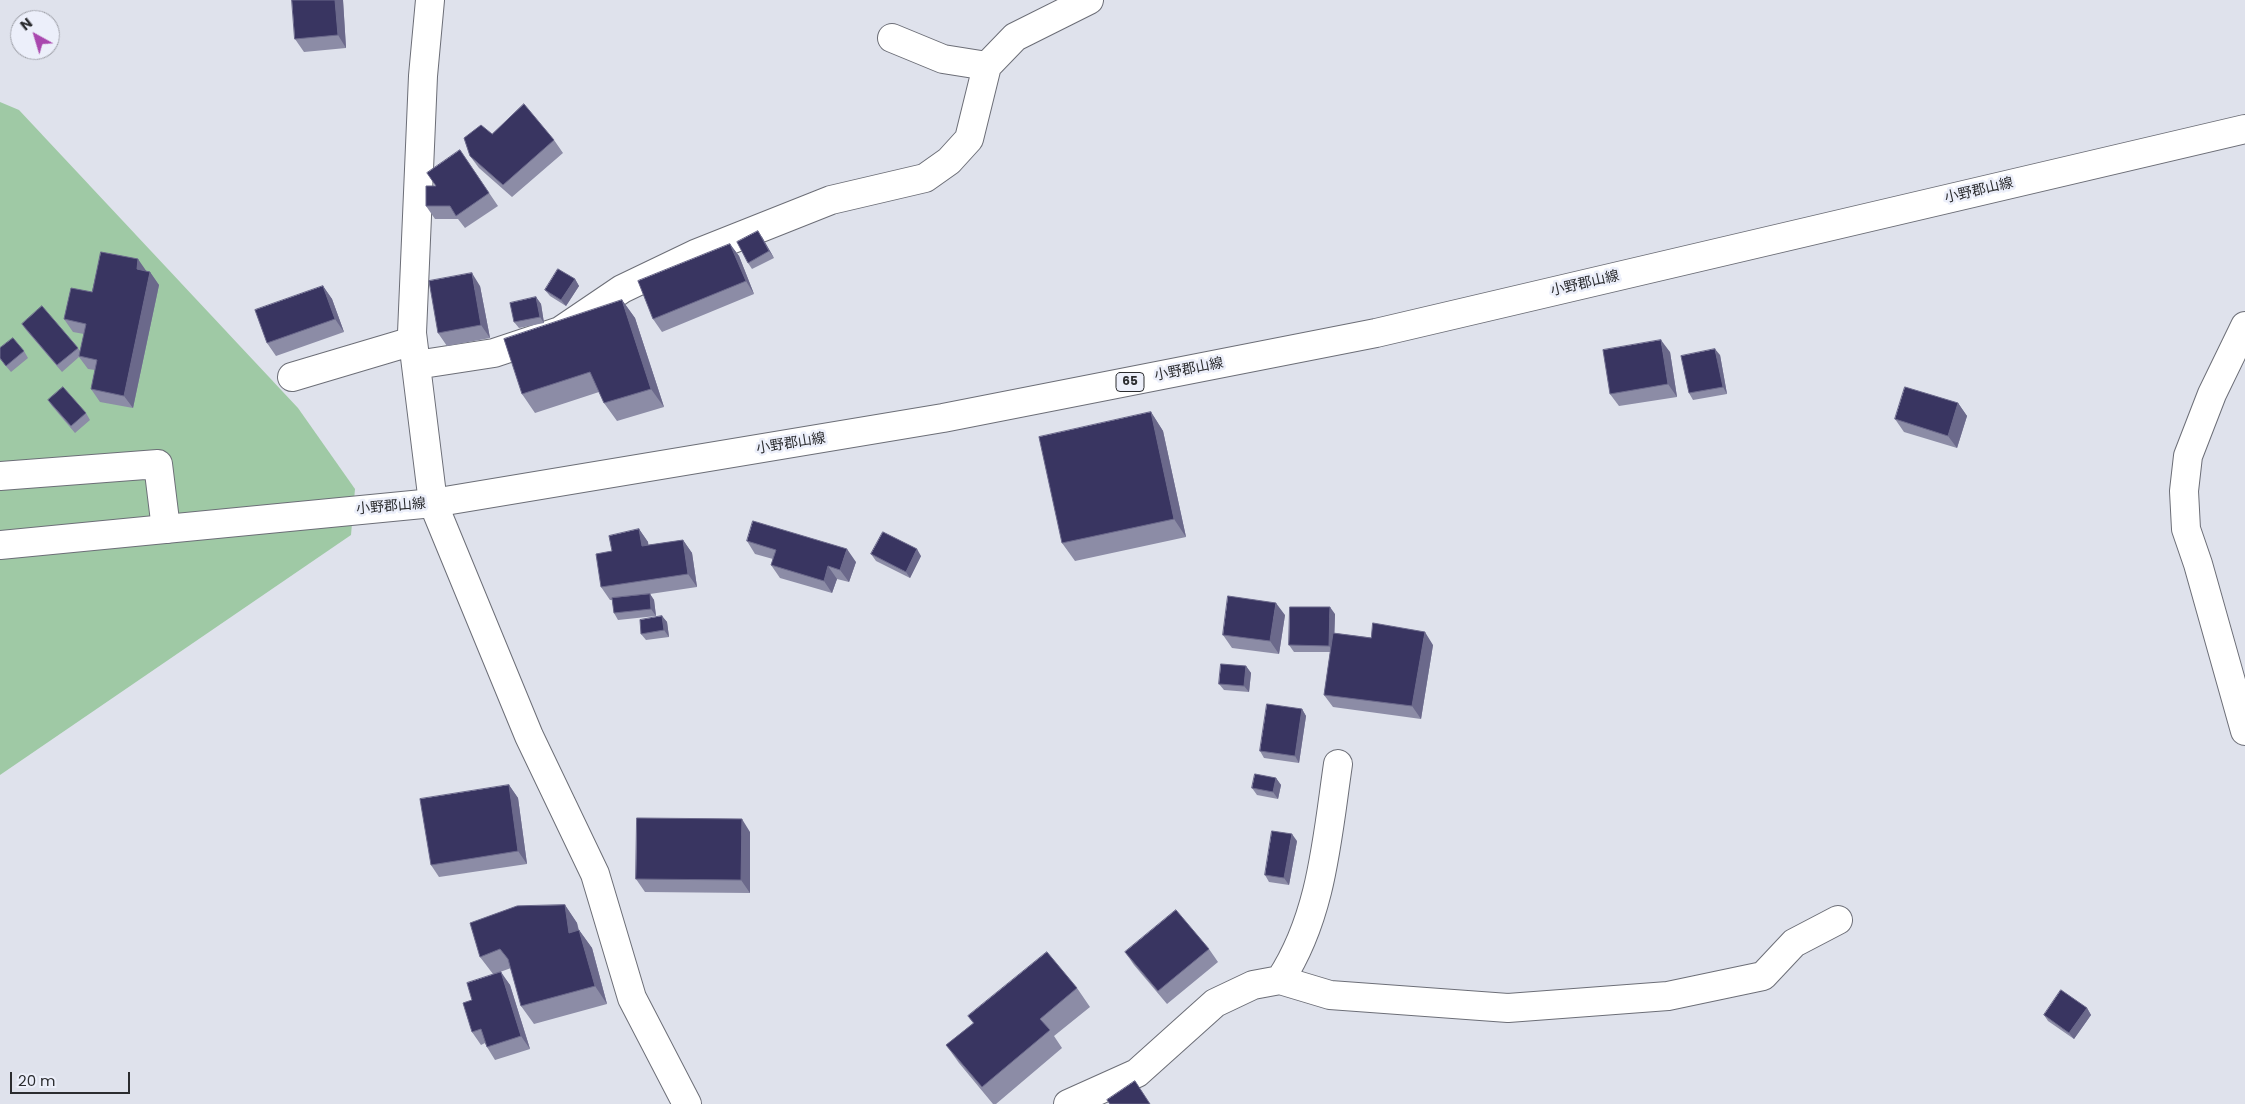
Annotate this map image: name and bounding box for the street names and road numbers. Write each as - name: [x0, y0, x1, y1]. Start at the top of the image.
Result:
- street label: 小野郡山線: [1943, 175, 2015, 207]
- street label: 小野郡山線: [1549, 268, 1621, 300]
- street label: 小野郡山線: [1153, 355, 1225, 385]
- road number: 65: [1116, 372, 1144, 392]
- street label: 小野郡山線: [755, 430, 827, 458]
- street label: 小野郡山線: [355, 496, 427, 518]

